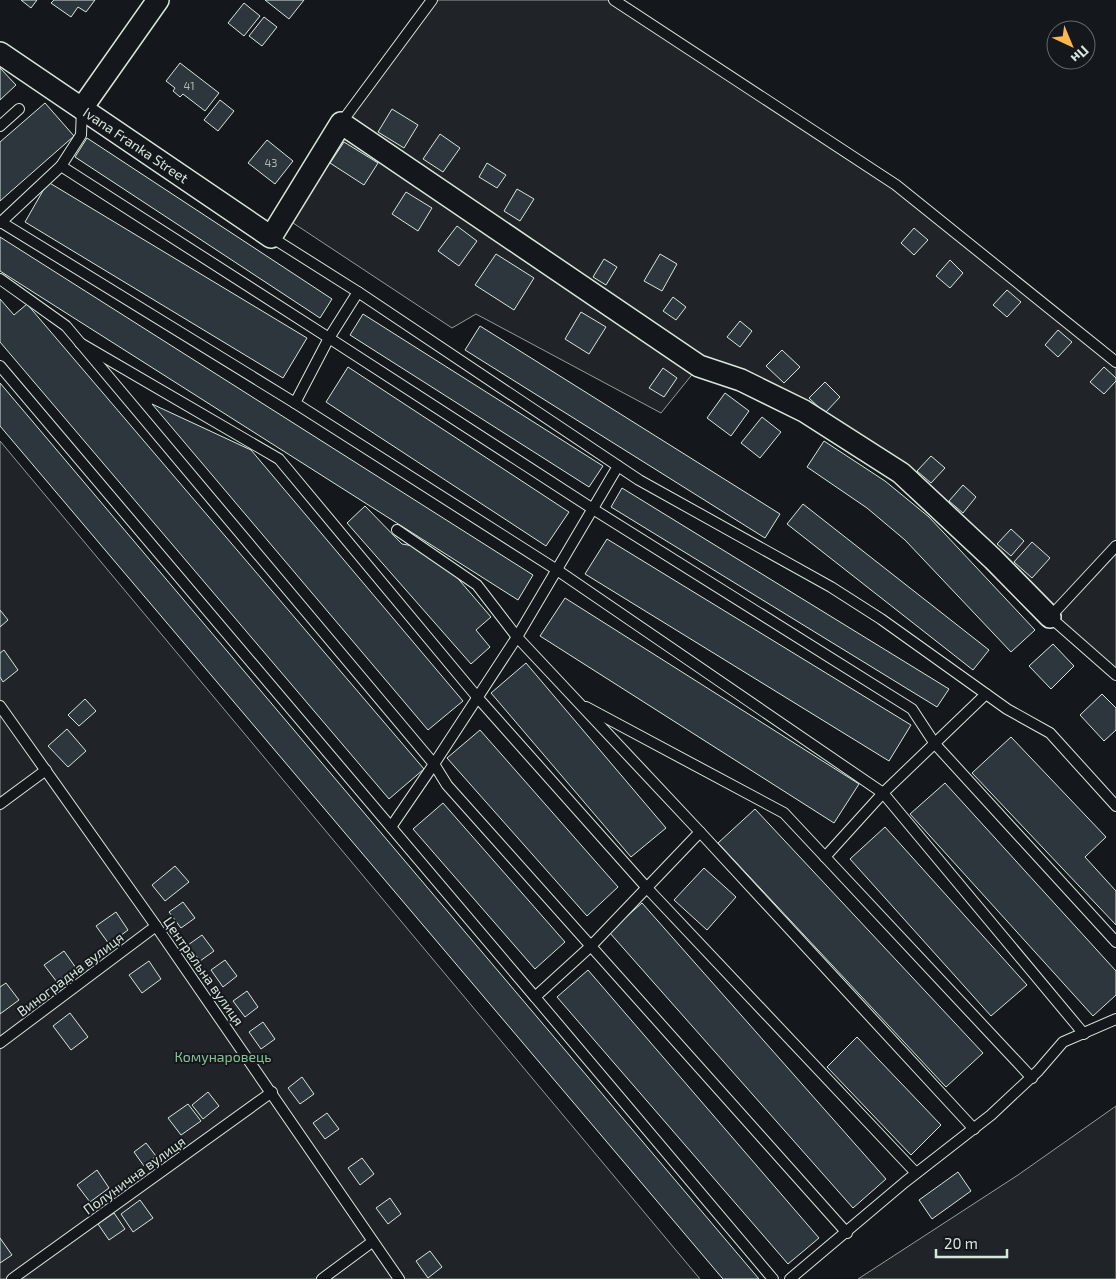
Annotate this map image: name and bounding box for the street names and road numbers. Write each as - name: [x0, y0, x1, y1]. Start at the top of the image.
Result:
- street label: Ivana Franka Street: [80, 103, 192, 187]
- street label: Центральна вулиця: [160, 913, 248, 1029]
- street label: Виноградна вулиця: [13, 928, 127, 1020]
- street label: Полунична вулиця: [80, 1132, 188, 1218]

